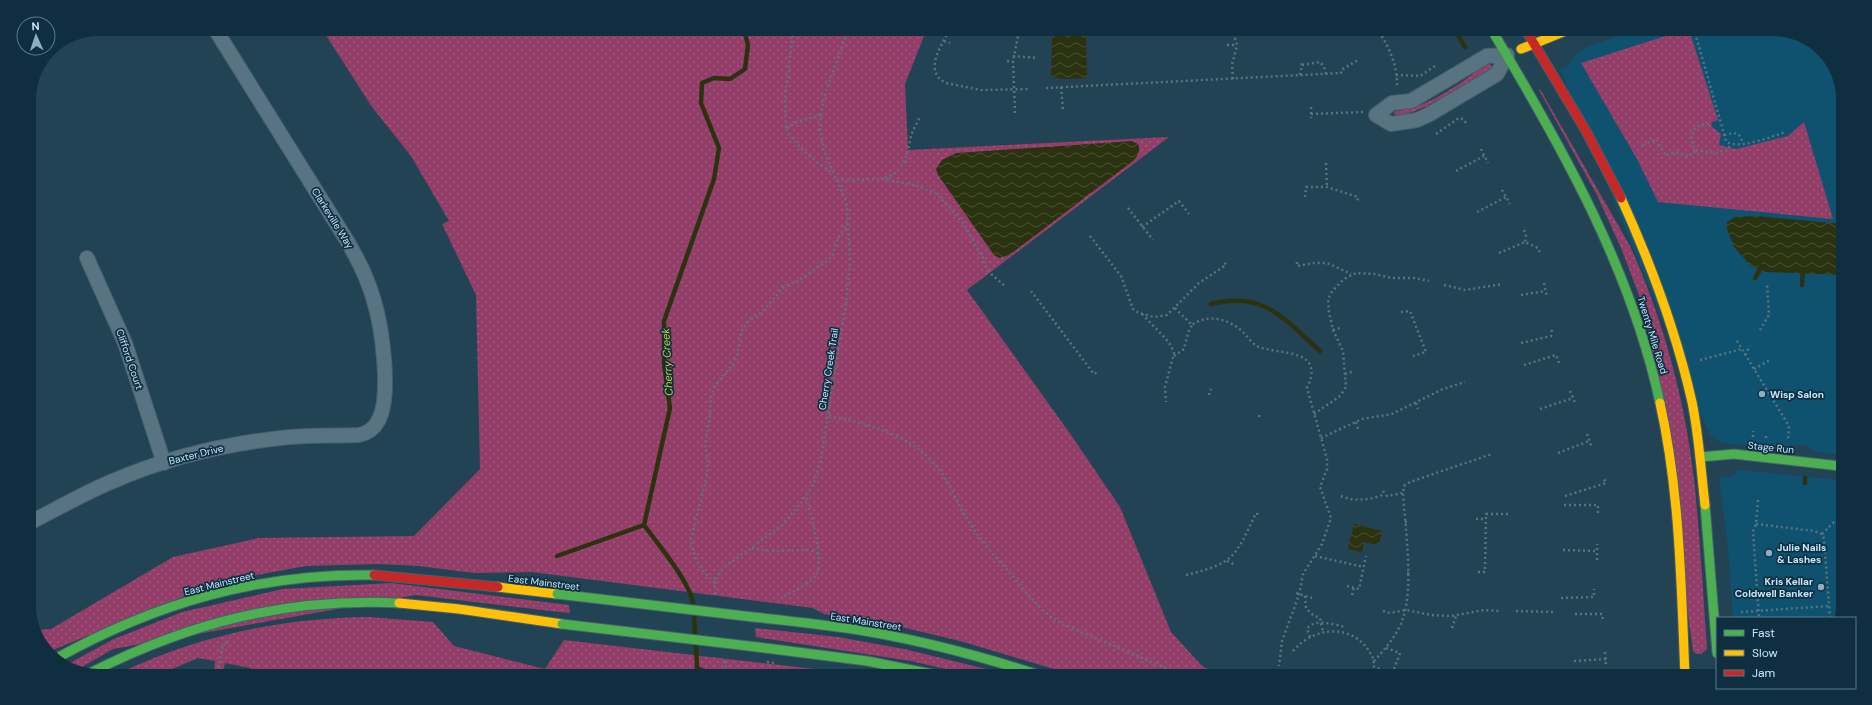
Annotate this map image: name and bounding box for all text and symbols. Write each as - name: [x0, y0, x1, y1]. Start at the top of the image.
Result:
- north arrow: [16, 16, 56, 56]
- text: N: [31, 19, 40, 33]
- street label: Clarkeville Way: [309, 185, 357, 251]
- street label: Twenty Mile Road: [1635, 295, 1671, 376]
- street label: Clifford Court: [113, 327, 146, 391]
- water label: Cherry Creek: [658, 327, 676, 396]
- street label: Cherry Creek Trail: [816, 327, 841, 411]
- place label: Wisp Salon: [1770, 388, 1824, 401]
- marker: Wisp Salon: [1757, 389, 1767, 399]
- street label: Stage Run: [1747, 439, 1795, 456]
- street label: Baxter Drive: [167, 441, 225, 468]
- place label: Julie Nails & Lashes: [1777, 541, 1826, 566]
- marker: Julie Nails & Lashes: [1764, 548, 1774, 558]
- street label: East Mainstreet: [183, 568, 256, 598]
- street label: East Mainstreet: [508, 572, 580, 593]
- place label: Kris Kellar Coldwell Banker: [1735, 575, 1813, 600]
- marker: Kris Kellar Coldwell Banker: [1816, 582, 1826, 592]
- street label: East Mainstreet: [829, 609, 902, 634]
- legend: [1716, 617, 1856, 689]
- text: Fast: [1752, 625, 1775, 641]
- text: Slow: [1752, 645, 1778, 661]
- text: Jam: [1752, 665, 1775, 681]

